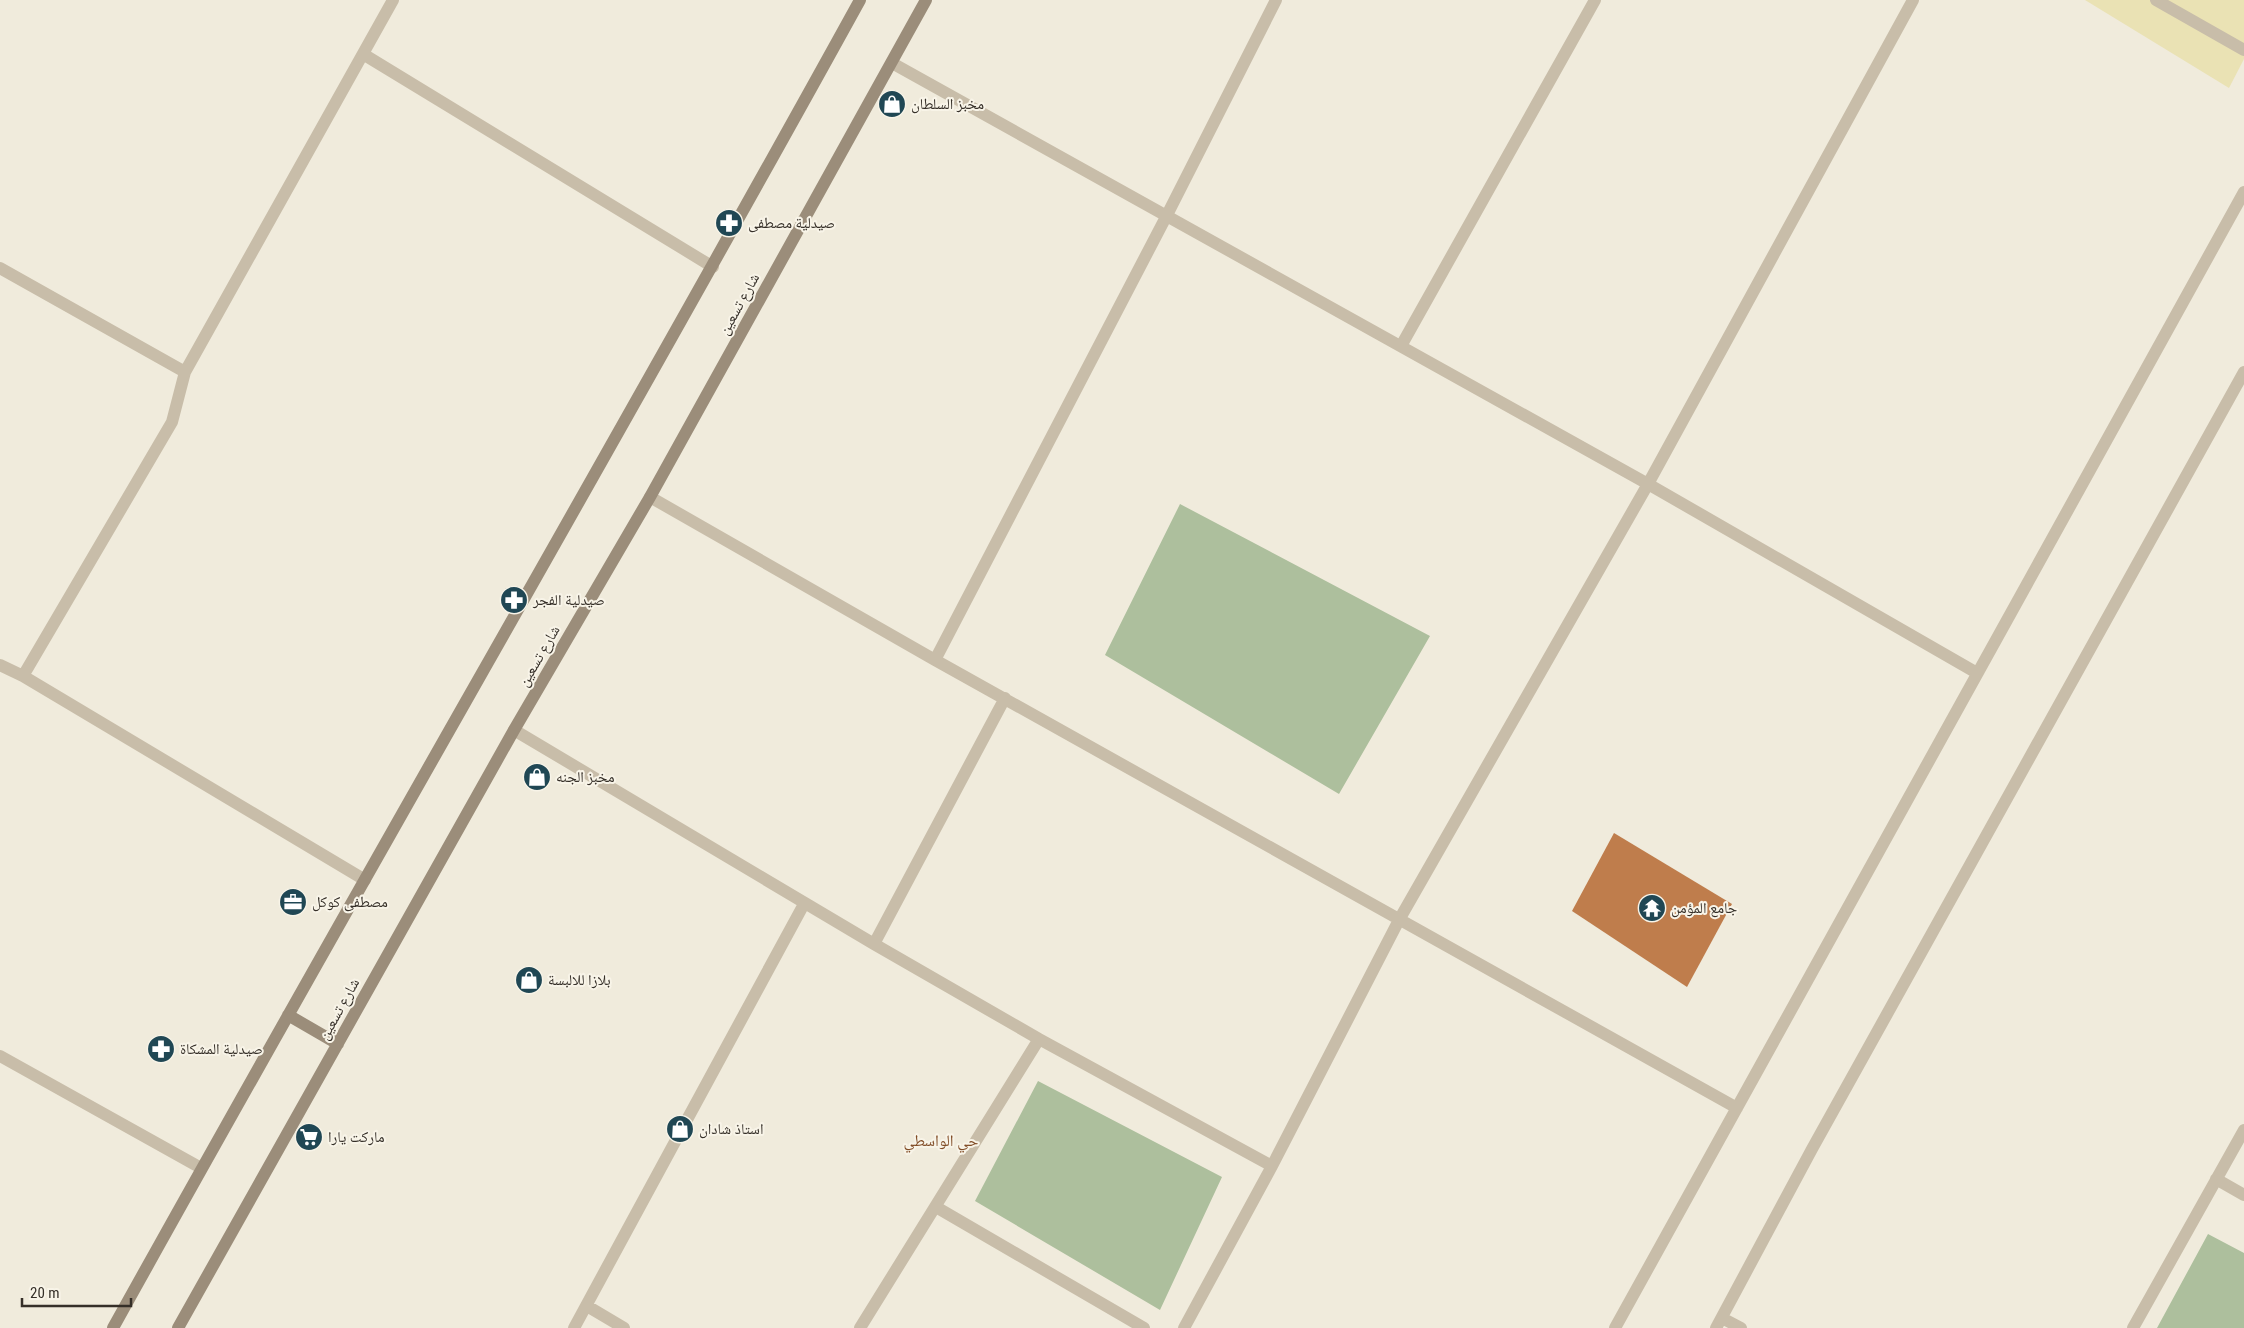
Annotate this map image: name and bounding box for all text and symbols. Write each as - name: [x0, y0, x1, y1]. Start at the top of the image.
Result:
- shop icon: مخبز السلطان: [877, 89, 907, 119]
- place label: مخبز السلطان: [911, 95, 984, 114]
- pharmacy icon: صيدلية مصطفى: [714, 208, 744, 238]
- place label: صيدلية مصطفى: [748, 214, 835, 233]
- street label: شارع تسعين: [715, 270, 764, 338]
- pharmacy icon: صيدلية الفجر: [499, 585, 529, 615]
- place label: صيدلية الفجر: [532, 591, 605, 609]
- street label: شارع تسعين: [514, 622, 565, 690]
- shop icon: مخبز الجنه: [522, 762, 552, 792]
- place label: مخبز الجنه: [556, 768, 615, 786]
- office icon: مصطفى كوكل: [278, 887, 308, 917]
- place label: مصطفى كوكل: [312, 893, 388, 912]
- temple icon: جامع المؤمن: [1637, 893, 1667, 923]
- place label: جامع المؤمن: [1671, 899, 1738, 918]
- shop icon: بلازا للالبسة: [514, 965, 544, 995]
- place label: بلازا للالبسة: [548, 971, 611, 989]
- street label: شارع تسعين: [315, 975, 364, 1043]
- pharmacy icon: صيدلية المشكاة: [146, 1034, 176, 1064]
- place label: صيدلية المشكاة: [180, 1040, 263, 1058]
- shop icon: استاذ شادان: [665, 1114, 695, 1144]
- place label: استاذ شادان: [699, 1120, 764, 1139]
- supermarket icon: ماركت يارا: [294, 1122, 324, 1152]
- place label: ماركت يارا: [328, 1128, 385, 1146]
- district label: حي الواسطي: [904, 1131, 978, 1153]
- scale bar: [22, 1276, 131, 1308]
- text: 20 m: [30, 1284, 60, 1302]

